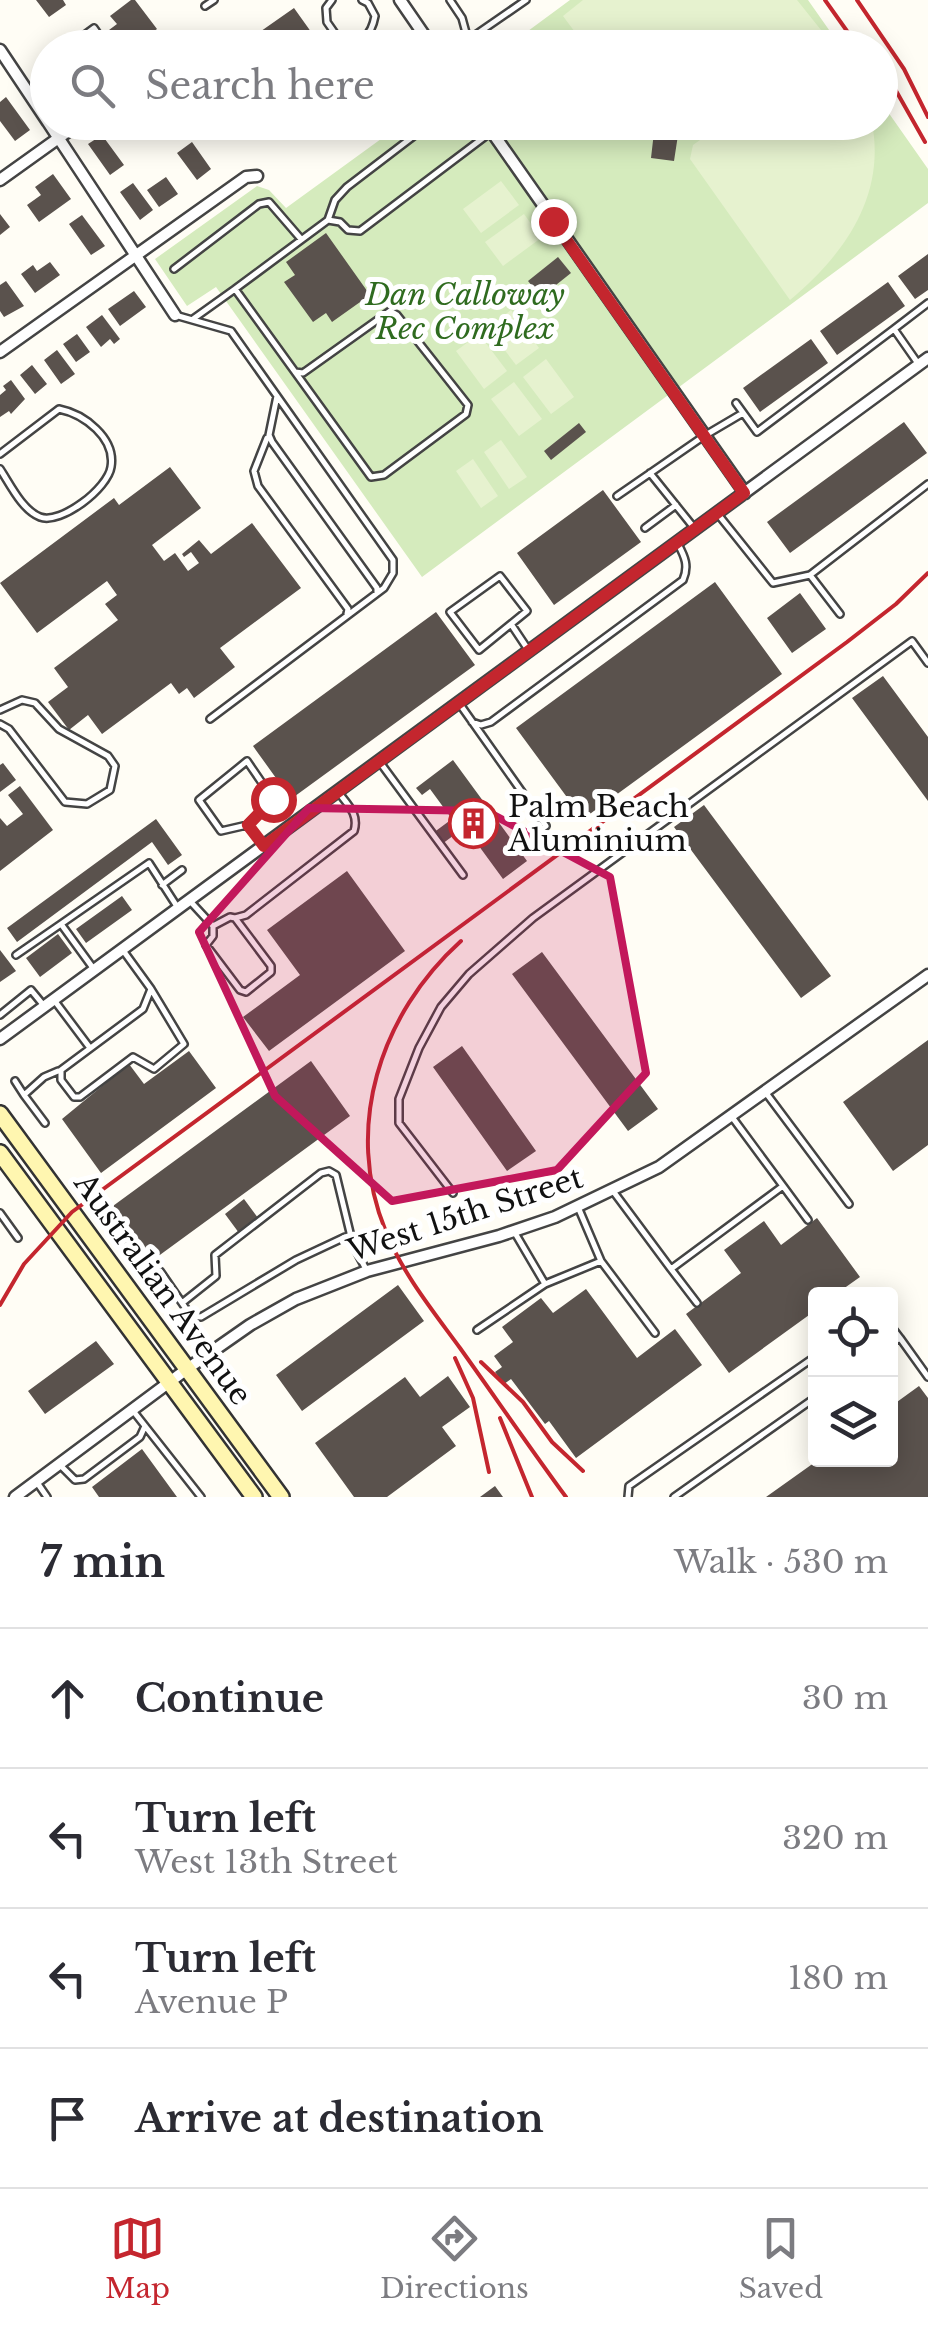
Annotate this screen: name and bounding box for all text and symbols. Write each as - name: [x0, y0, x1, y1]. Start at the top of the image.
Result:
- search box: [30, 30, 898, 140]
- icon: search: [65, 58, 120, 113]
- text: Search here: [145, 62, 375, 109]
- route end: [531, 199, 577, 245]
- park label: Dan Calloway Rec Complex: [364, 276, 565, 347]
- route start: [251, 777, 297, 823]
- place label: Palm Beach Aluminium: [507, 788, 689, 859]
- building icon: Palm Beach Aluminium: [447, 797, 499, 849]
- street label: West 15th Street: [342, 1158, 588, 1270]
- street label: Australian Avenue: [66, 1165, 260, 1412]
- map controls: [808, 1287, 898, 1467]
- button: locate: [808, 1287, 898, 1377]
- button: layers: [808, 1377, 898, 1467]
- text: 7 min: [40, 1536, 165, 1588]
- text: Walk · 530 m: [674, 1542, 888, 1582]
- icon: ahead: [40, 1671, 95, 1726]
- text: Continue: [135, 1675, 324, 1722]
- text: 30 m: [802, 1678, 888, 1718]
- text: Turn left: [135, 1795, 316, 1842]
- icon: left: [40, 1811, 95, 1866]
- text: 320 m: [782, 1818, 888, 1858]
- text: West 13th Street: [135, 1842, 398, 1882]
- text: Turn left: [135, 1935, 316, 1982]
- icon: left: [40, 1951, 95, 2006]
- text: 180 m: [788, 1958, 888, 1998]
- text: Avenue P: [135, 1982, 288, 2022]
- icon: arrive: [40, 2091, 95, 2146]
- text: Arrive at destination: [135, 2095, 544, 2142]
- tab: Map: [105, 2211, 170, 2306]
- tab: Directions: [380, 2211, 529, 2306]
- tab: Saved: [739, 2211, 823, 2306]

